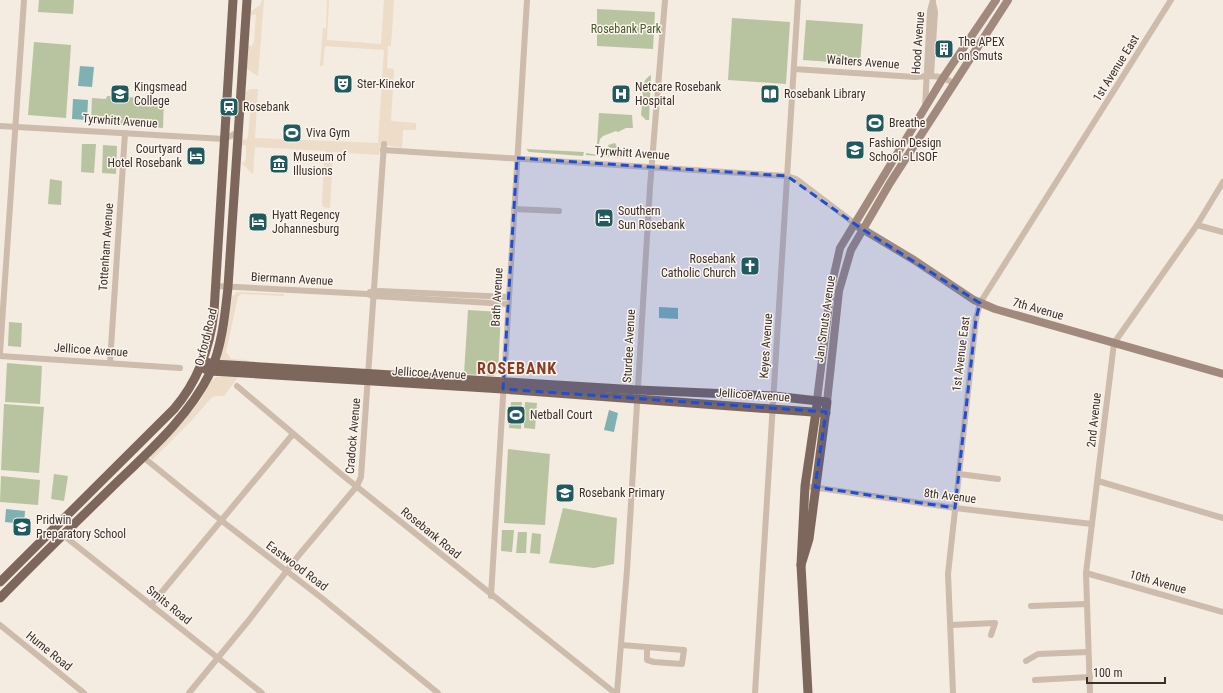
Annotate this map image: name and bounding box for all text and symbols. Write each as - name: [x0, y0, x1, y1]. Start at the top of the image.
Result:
- street label: Hood Avenue: [909, 11, 927, 75]
- park label: Rosebank Park: [591, 22, 662, 36]
- street label: 1st Avenue East: [1090, 32, 1142, 104]
- place label: The APEX on Smuts: [958, 35, 1005, 63]
- building icon: The APEX on Smuts: [933, 38, 955, 60]
- street label: Walters Avenue: [826, 52, 900, 72]
- theatre icon: Ster-Kinekor: [332, 73, 354, 95]
- place label: Ster-Kinekor: [357, 77, 415, 91]
- place label: Kingsmead College: [134, 80, 187, 108]
- place label: Netcare Rosebank Hospital: [635, 80, 722, 108]
- school or university icon: Kingsmead College: [109, 83, 131, 105]
- hospital icon: Netcare Rosebank Hospital: [610, 83, 632, 105]
- library icon: Rosebank Library: [759, 83, 781, 105]
- place label: Rosebank Library: [784, 87, 865, 101]
- station icon: Rosebank: [218, 96, 240, 118]
- place label: Rosebank: [243, 100, 290, 114]
- street label: Tyrwhitt Avenue: [82, 111, 158, 131]
- sports icon: Breathe: [864, 112, 886, 134]
- place label: Breathe: [889, 116, 926, 130]
- sports icon: Viva Gym: [281, 122, 303, 144]
- place label: Viva Gym: [306, 126, 350, 140]
- place label: Fashion Design School - LISOF: [869, 136, 942, 164]
- school or university icon: Fashion Design School - LISOF: [844, 139, 866, 161]
- place label: Courtyard Hotel Rosebank: [107, 142, 183, 170]
- street label: Tyrwhitt Avenue: [594, 143, 670, 163]
- hotel icon: Courtyard Hotel Rosebank: [185, 145, 207, 167]
- place label: Museum of Illusions: [293, 150, 347, 178]
- museum icon: Museum of Illusions: [268, 153, 290, 175]
- street label: Tottenham Avenue: [96, 202, 116, 291]
- place label: Southern Sun Rosebank: [618, 204, 686, 232]
- hotel icon: Southern Sun Rosebank: [593, 207, 615, 229]
- place label: Hyatt Regency Johannesburg: [272, 208, 340, 236]
- hotel icon: Hyatt Regency Johannesburg: [247, 211, 269, 233]
- place label: Rosebank Catholic Church: [661, 252, 737, 280]
- church icon: Rosebank Catholic Church: [739, 255, 761, 277]
- street label: Bath Avenue: [488, 267, 506, 327]
- street label: Biermann Avenue: [251, 270, 334, 288]
- street label: Jan Smuts Avenue: [812, 274, 838, 363]
- street label: 7th Avenue: [1011, 295, 1066, 323]
- street label: Oxford Road: [192, 307, 220, 367]
- street label: Sturdee Avenue: [620, 308, 638, 383]
- street label: Keyes Avenue: [757, 313, 775, 379]
- street label: 1st Avenue East: [949, 315, 973, 392]
- street label: Jellicoe Avenue: [54, 340, 129, 360]
- district label: ROSEBANK: [477, 359, 557, 378]
- street label: Jellicoe Avenue: [392, 364, 467, 382]
- street label: Jellicoe Avenue: [716, 385, 791, 405]
- street label: 2nd Avenue: [1084, 392, 1104, 448]
- street label: Cradock Avenue: [343, 397, 363, 475]
- sports icon: Netball Court: [505, 404, 527, 426]
- place label: Netball Court: [530, 408, 593, 422]
- school or university icon: Rosebank Primary: [554, 482, 576, 504]
- place label: Rosebank Primary: [579, 486, 665, 500]
- street label: 8th Avenue: [923, 486, 977, 506]
- street label: Rosebank Road: [398, 505, 464, 562]
- place label: Pridwin Preparatory School: [36, 513, 126, 541]
- school or university icon: Pridwin Preparatory School: [11, 516, 33, 538]
- street label: Eastwood Road: [263, 538, 331, 594]
- street label: 10th Avenue: [1128, 567, 1188, 597]
- street label: Smits Road: [144, 583, 194, 627]
- street label: Hume Road: [23, 628, 75, 674]
- scale bar: [1087, 659, 1165, 685]
- text: 100 m: [1093, 666, 1123, 680]

